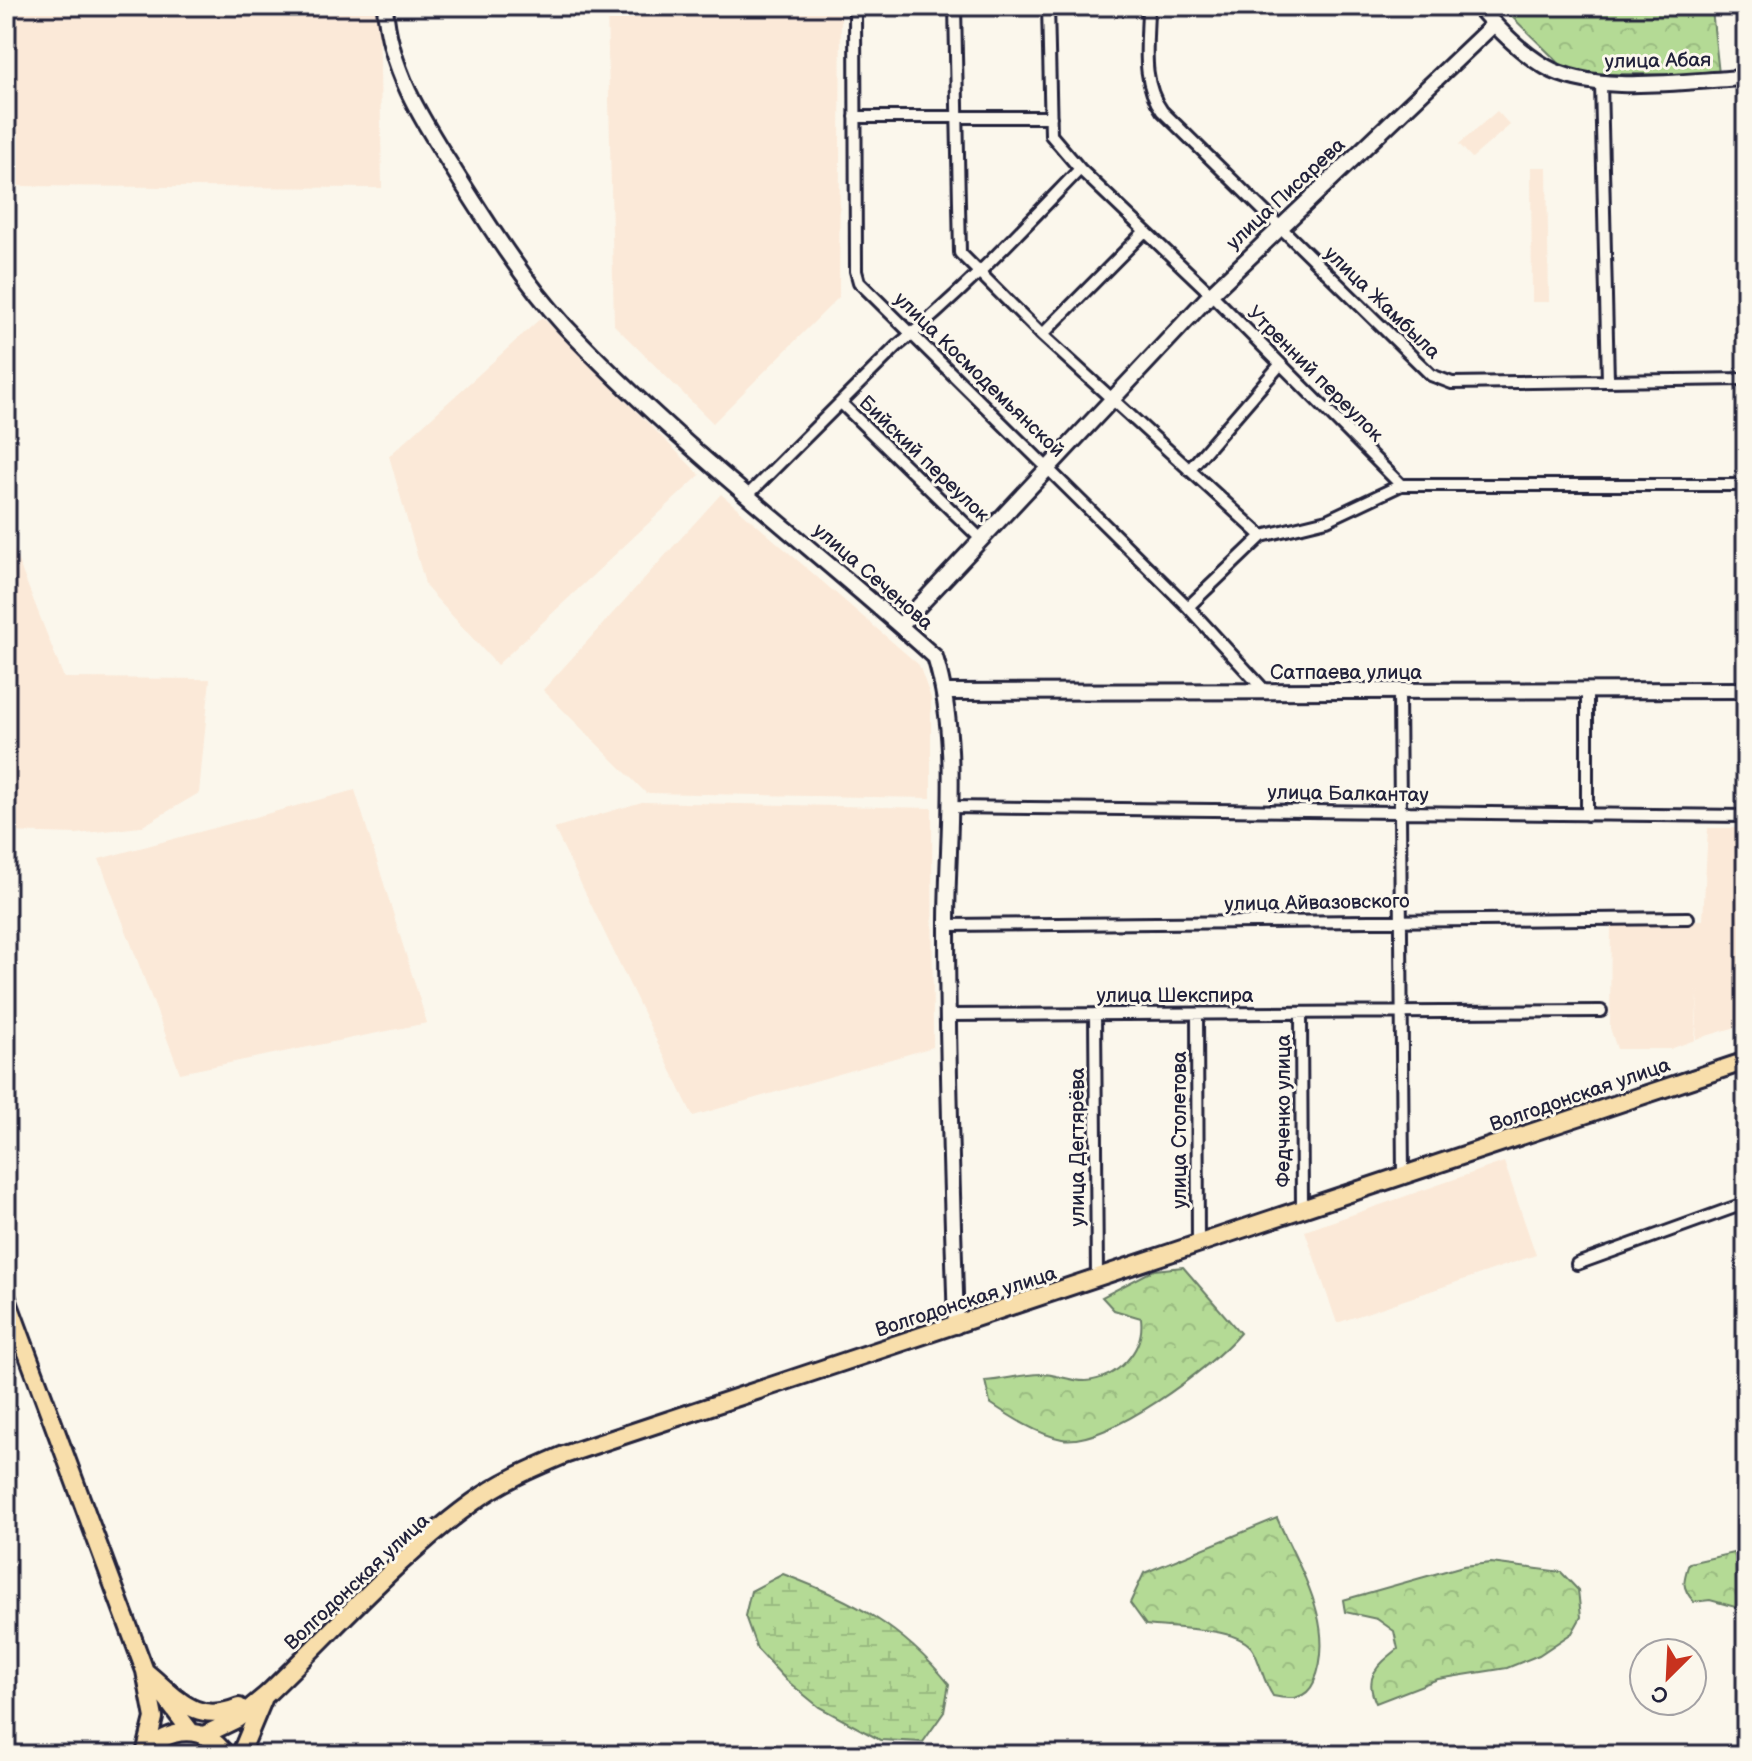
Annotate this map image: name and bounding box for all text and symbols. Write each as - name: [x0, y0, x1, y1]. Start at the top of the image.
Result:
- street label: улица Абая: [1604, 48, 1712, 74]
- street label: улица Писарева: [1222, 133, 1350, 255]
- street label: улица Жамбыла: [1319, 242, 1445, 364]
- street label: улица Космодемьянской: [889, 287, 1069, 463]
- street label: Утренний переулок: [1242, 301, 1388, 447]
- street label: Бийский переулок: [854, 391, 994, 528]
- street label: улица Сеченова: [808, 518, 938, 636]
- street label: Сатпаева улица: [1270, 661, 1422, 685]
- street label: улица Балкантау: [1267, 781, 1429, 807]
- street label: улица Айвазовского: [1224, 889, 1410, 917]
- street label: улица Шекспира: [1096, 984, 1254, 1008]
- street label: Федченко улица: [1272, 1034, 1296, 1188]
- street label: улица Столетова: [1168, 1051, 1192, 1209]
- street label: Волгодонская улица: [1487, 1053, 1674, 1137]
- street label: улица Дегтярёва: [1066, 1067, 1090, 1226]
- street label: Волгодонская улица: [872, 1261, 1060, 1343]
- street label: Волгодонская улица: [280, 1509, 435, 1655]
- north arrow: [1628, 1637, 1708, 1717]
- text: С: [1648, 1678, 1673, 1709]

